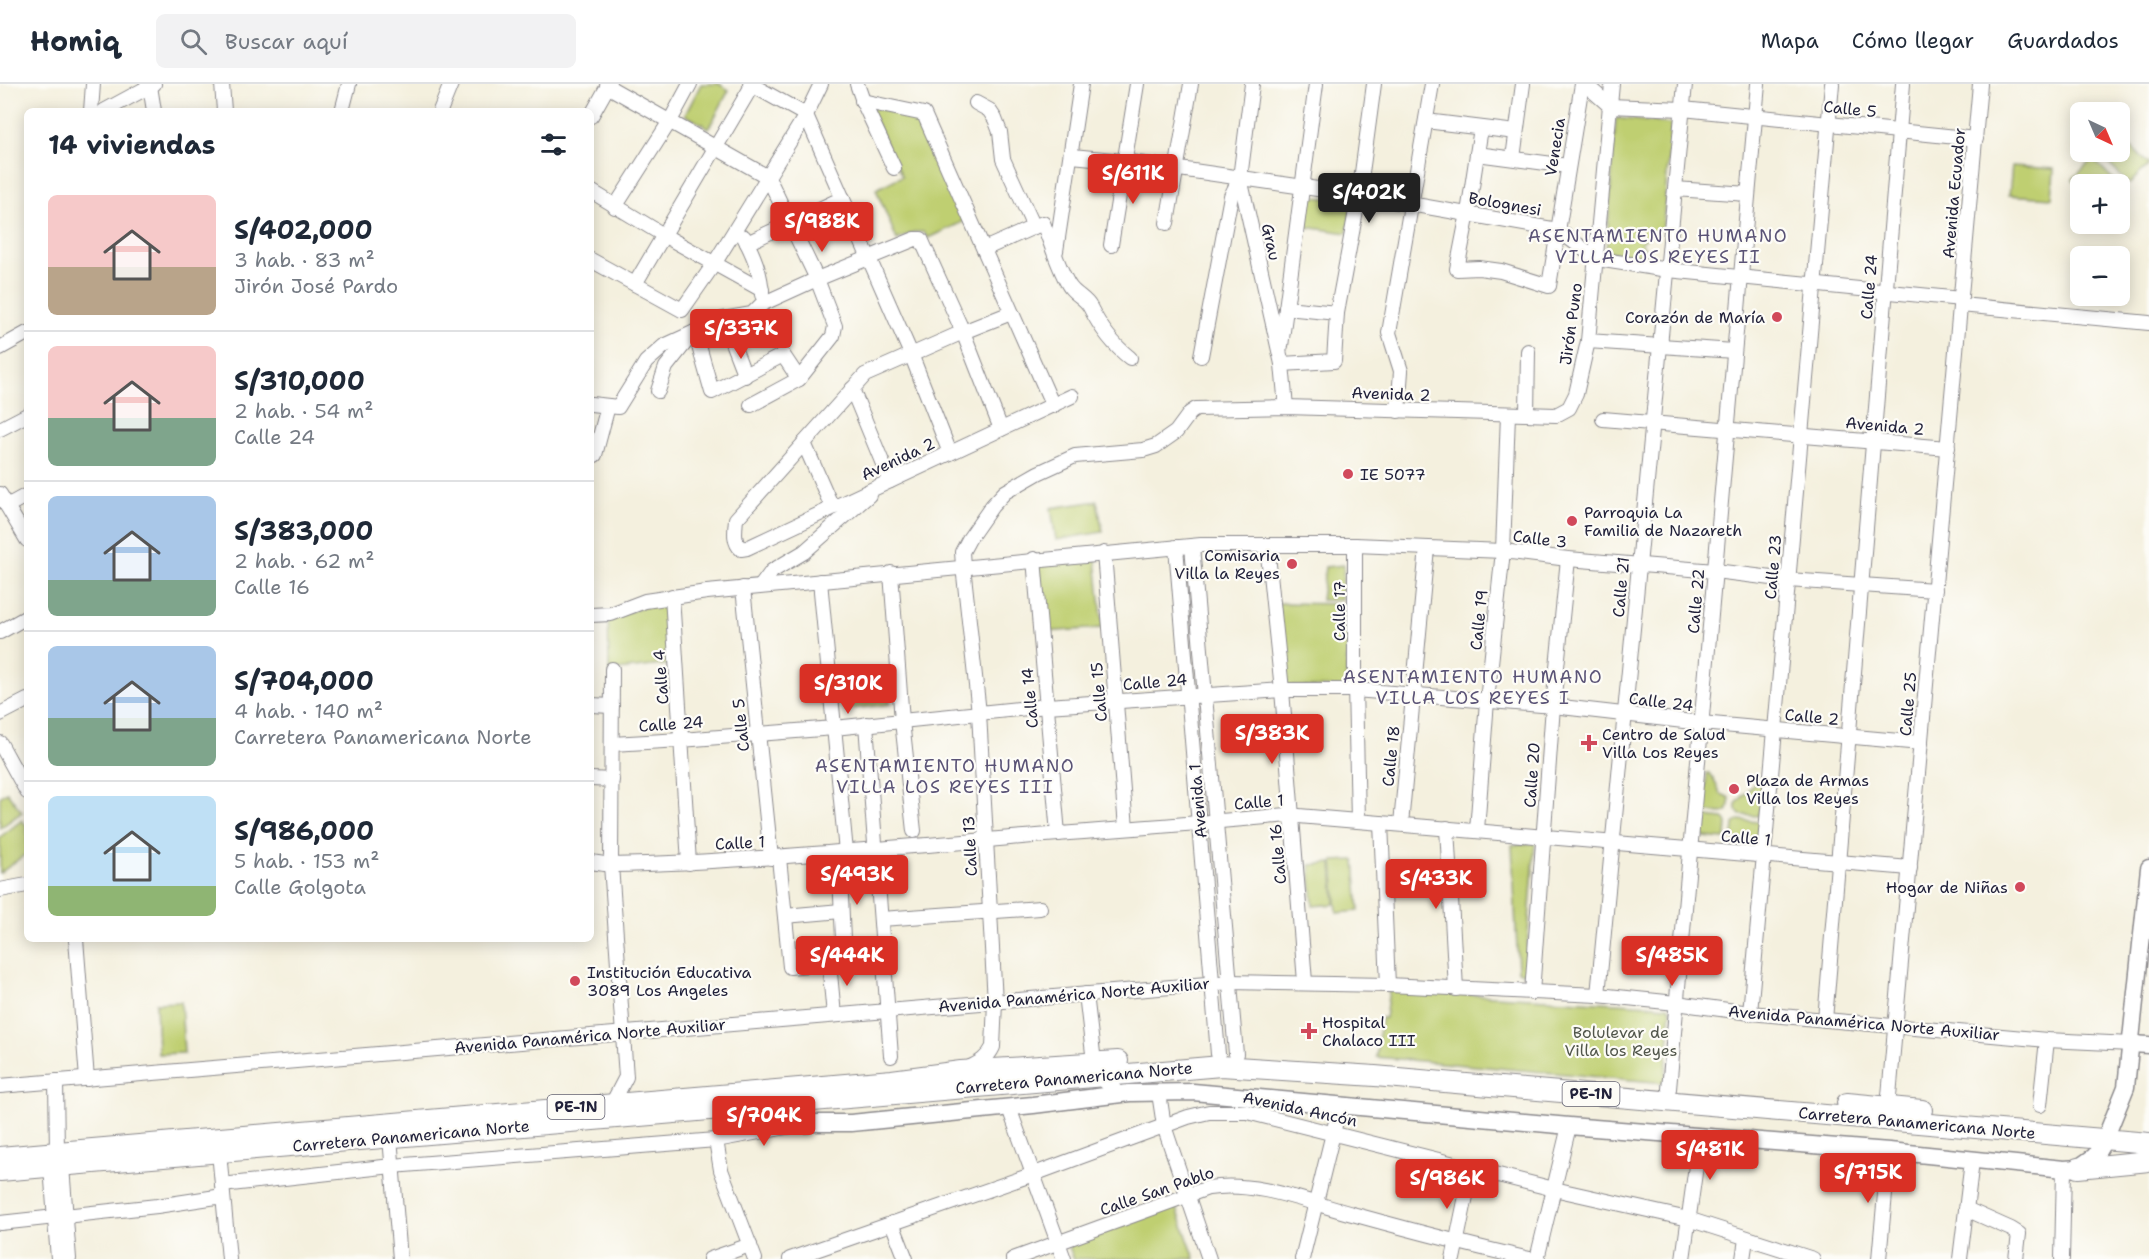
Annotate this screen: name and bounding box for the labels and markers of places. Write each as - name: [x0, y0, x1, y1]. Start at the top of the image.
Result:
- pin: S/611K: [1084, 154, 1182, 205]
- pin: S/402K: [1320, 173, 1418, 224]
- pin: S/988K: [773, 202, 871, 253]
- place label: Corazón de María: [1625, 307, 1765, 328]
- pin: S/337K: [692, 309, 790, 360]
- marker: Corazón de María: [1770, 310, 1784, 324]
- place label: IE 5077: [1360, 464, 1426, 485]
- marker: IE 5077: [1341, 467, 1355, 481]
- place label: Parroquia La Familia de Nazareth: [1584, 502, 1742, 541]
- marker: Parroquia La Familia de Nazareth: [1565, 514, 1579, 528]
- place label: Comisaria Villa la Reyes: [1174, 545, 1280, 584]
- marker: Comisaria Villa la Reyes: [1285, 557, 1299, 571]
- pin: S/310K: [799, 664, 897, 715]
- pin: S/383K: [1223, 714, 1321, 765]
- place label: Centro de Salud Villa Los Reyes: [1602, 724, 1726, 763]
- marker: Centro de Salud Villa Los Reyes: [1580, 734, 1598, 752]
- place label: Plaza de Armas Villa los Reyes: [1746, 770, 1869, 809]
- marker: Plaza de Armas Villa los Reyes: [1727, 782, 1741, 796]
- pin: S/493K: [808, 855, 906, 906]
- pin: S/433K: [1387, 859, 1485, 910]
- place label: Hogar de Niñas: [1886, 877, 2008, 898]
- marker: Hogar de Niñas: [2013, 880, 2027, 894]
- pin: S/444K: [798, 936, 896, 987]
- pin: S/485K: [1623, 936, 1721, 987]
- place label: Institución Educativa 3089 Los Angeles: [587, 962, 752, 1001]
- marker: Institución Educativa 3089 Los Angeles: [568, 974, 582, 988]
- place label: Hospital Chalaco III: [1322, 1012, 1416, 1051]
- marker: Hospital Chalaco III: [1300, 1022, 1318, 1040]
- pin: S/704K: [715, 1096, 813, 1147]
- pin: S/481K: [1661, 1130, 1759, 1181]
- pin: S/715K: [1819, 1153, 1917, 1204]
- pin: S/986K: [1398, 1159, 1496, 1210]

